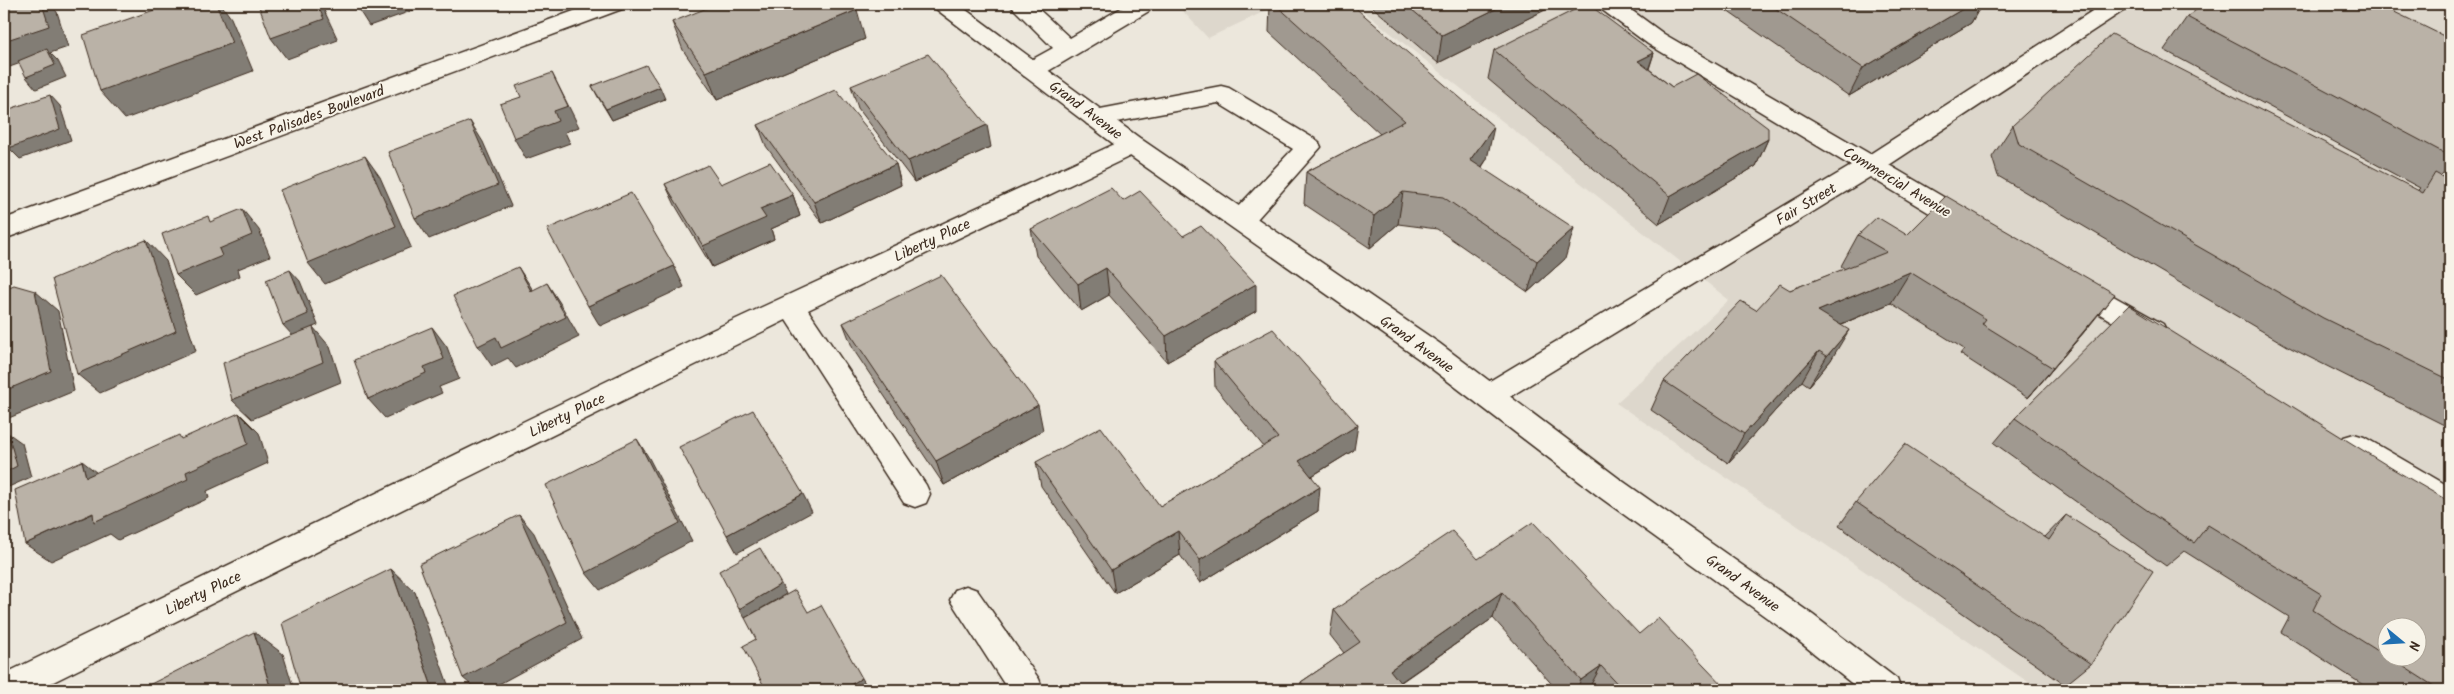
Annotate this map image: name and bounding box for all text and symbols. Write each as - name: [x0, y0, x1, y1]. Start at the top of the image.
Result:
- street label: Grand Avenue: [1044, 75, 1127, 147]
- street label: West Palisades Boulevard: [231, 79, 389, 156]
- street label: Commercial Avenue: [1838, 141, 1955, 225]
- street label: Fair Street: [1771, 177, 1842, 233]
- street label: Liberty Place: [890, 212, 975, 269]
- street label: Grand Avenue: [1374, 310, 1459, 380]
- street label: Liberty Place: [525, 387, 610, 445]
- street label: Grand Avenue: [1700, 549, 1785, 619]
- street label: Liberty Place: [161, 565, 246, 623]
- north arrow: [2376, 616, 2426, 666]
- text: N: [2402, 638, 2425, 653]

